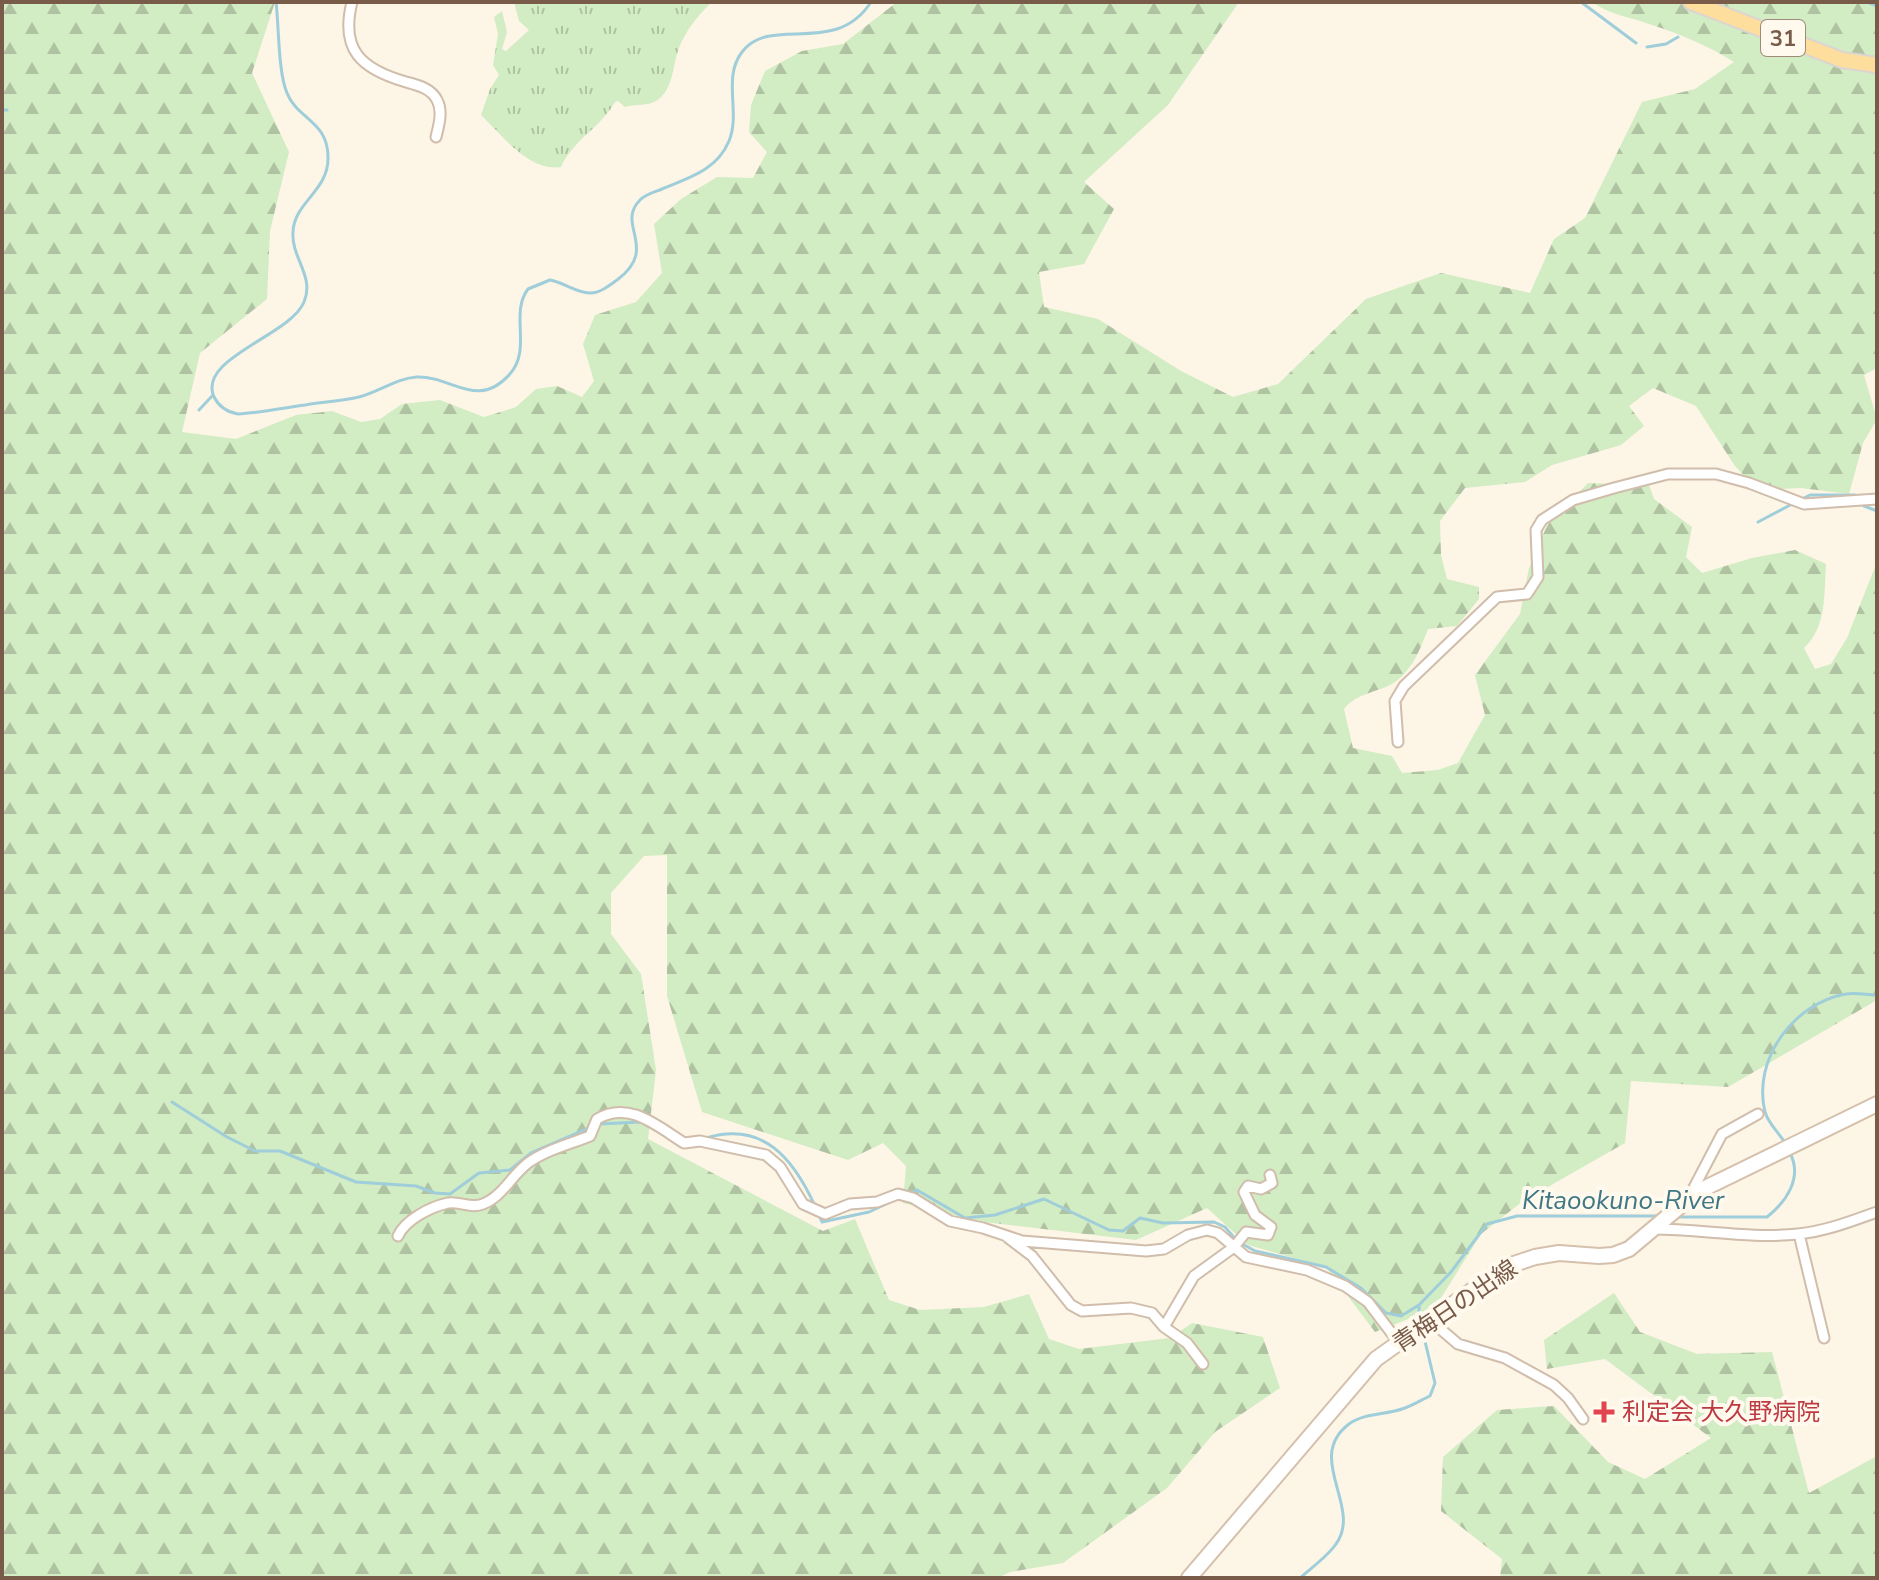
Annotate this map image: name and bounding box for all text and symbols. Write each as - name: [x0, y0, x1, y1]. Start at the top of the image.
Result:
- road number: 31: [1761, 20, 1805, 56]
- water label: Kitaookuno-River: [1522, 1183, 1725, 1218]
- street label: 青梅日の出線: [1386, 1252, 1524, 1360]
- place label: 利定会 大久野病院: [1622, 1396, 1820, 1428]
- marker: 利定会 大久野病院: [1593, 1401, 1615, 1423]

